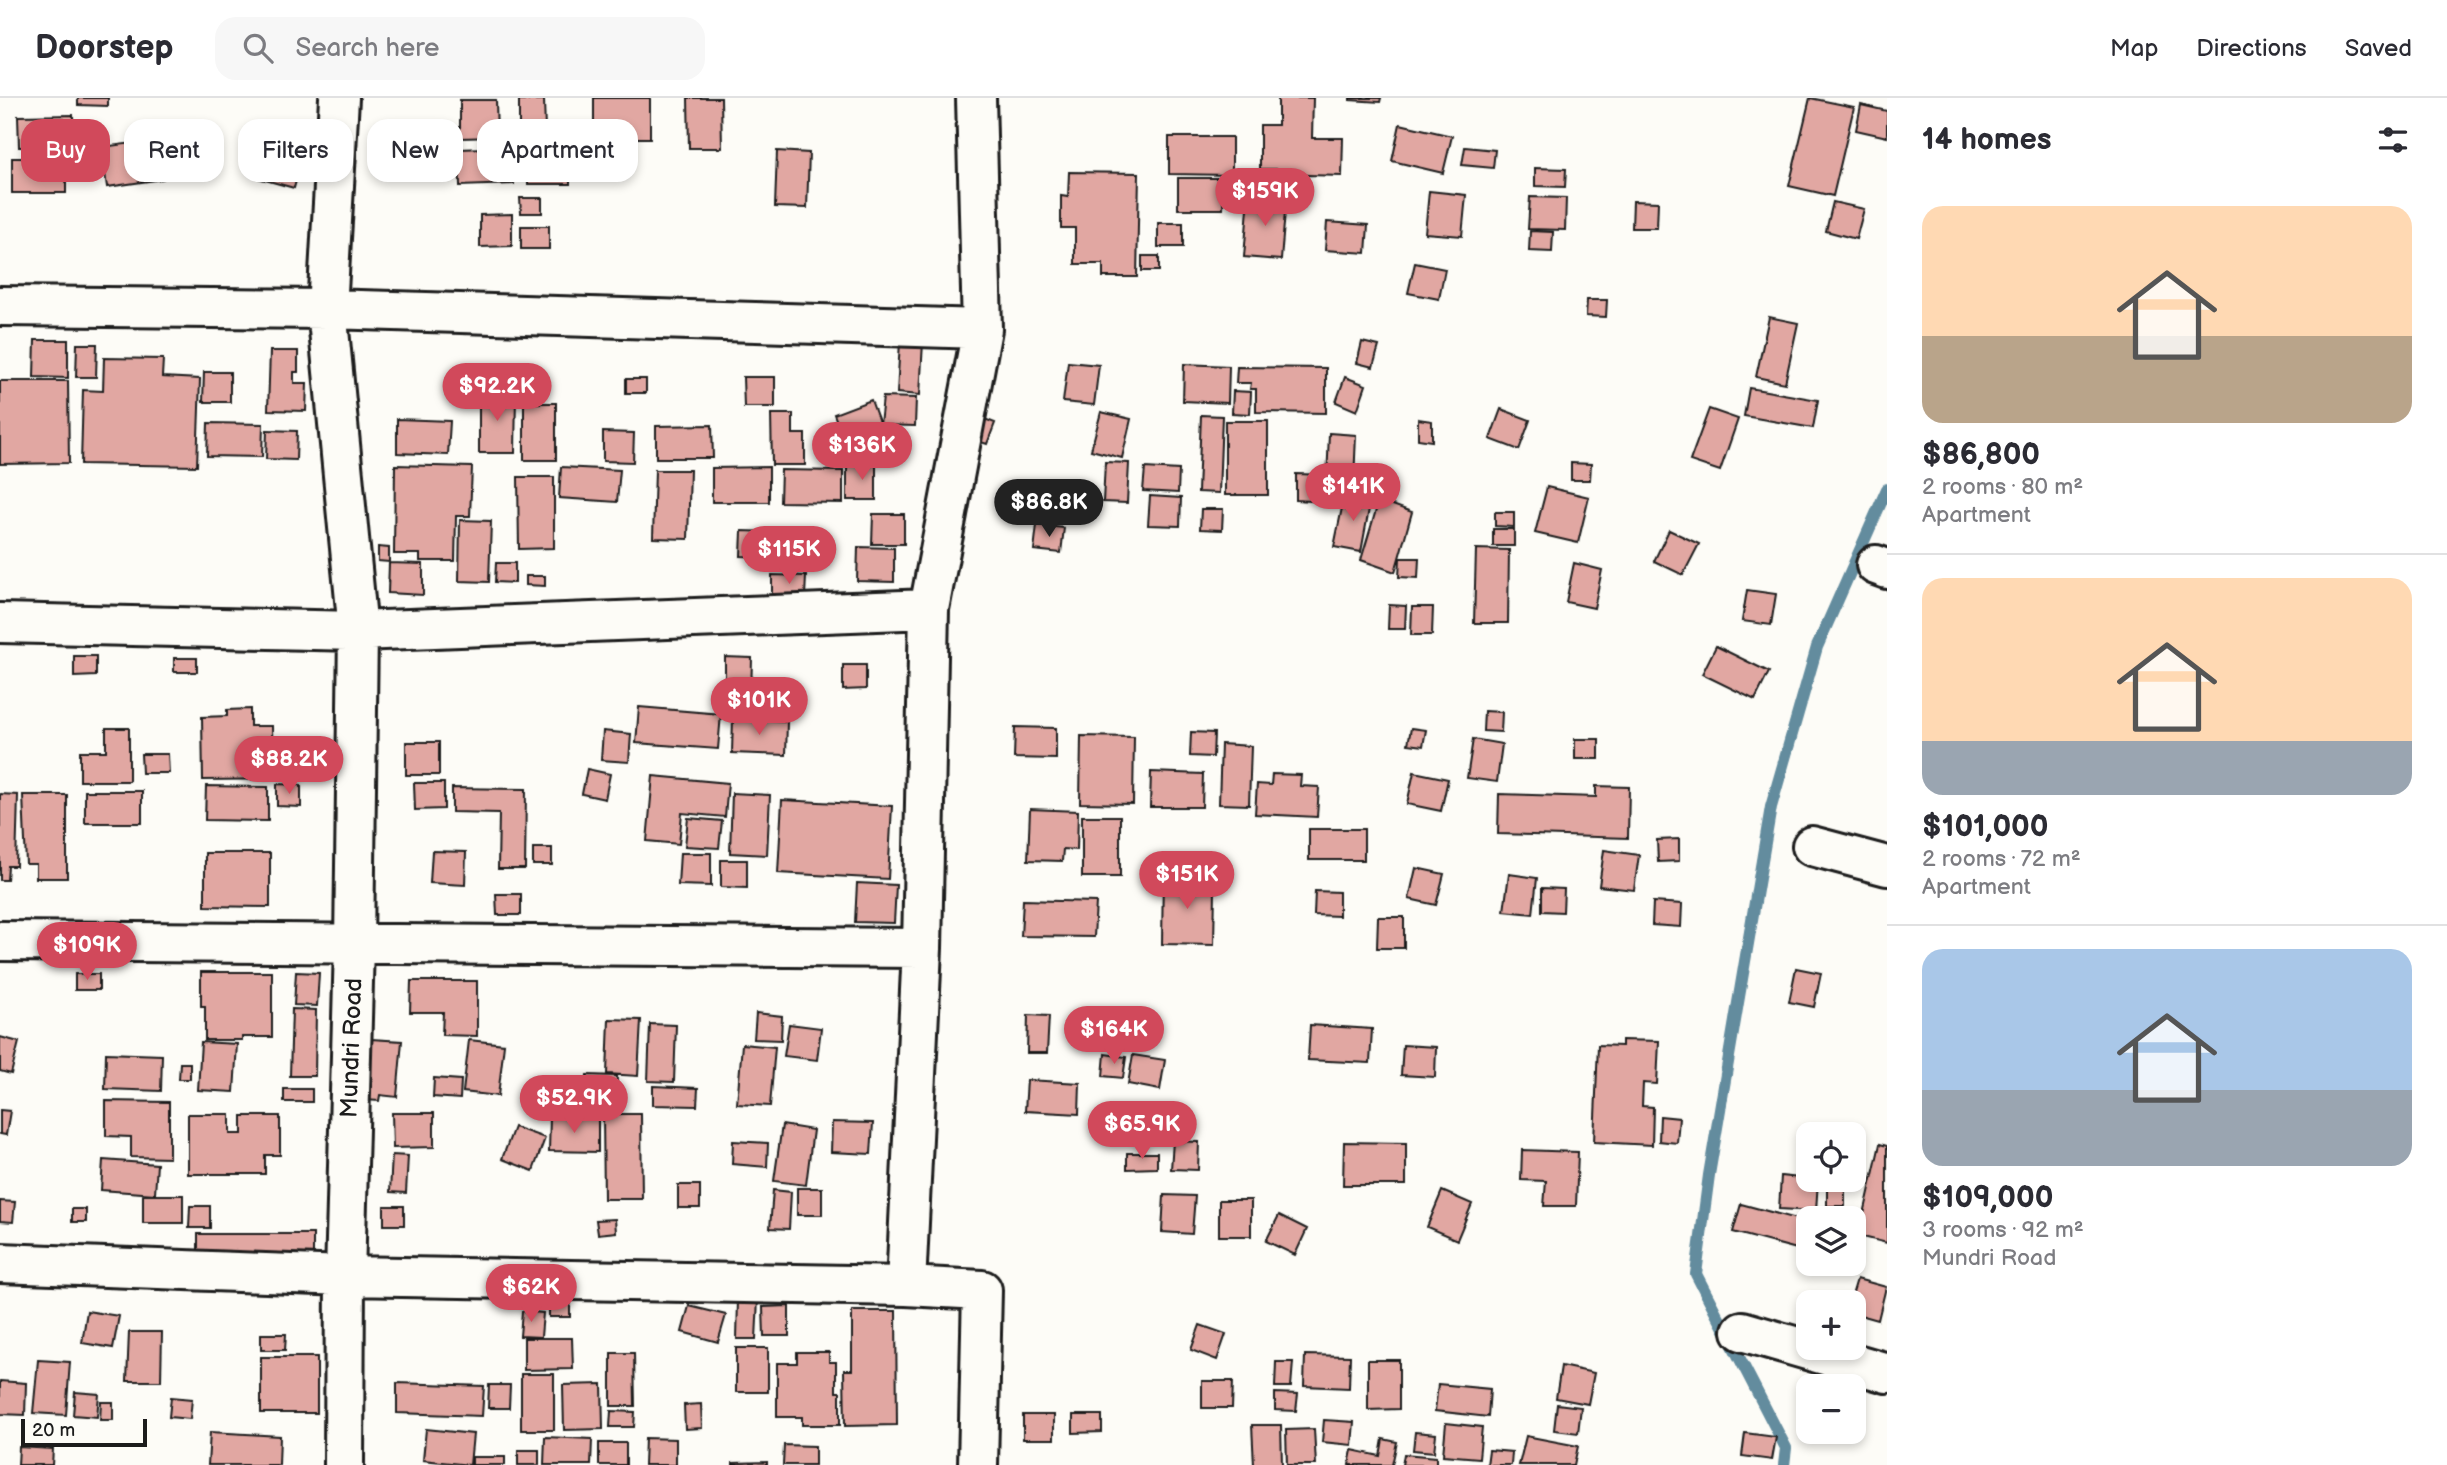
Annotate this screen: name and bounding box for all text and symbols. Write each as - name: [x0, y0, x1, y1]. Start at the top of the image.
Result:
- search box: [215, 17, 705, 80]
- text: Doorstep: [35, 28, 173, 68]
- icon: search: [239, 29, 277, 67]
- text: Search here: [295, 33, 439, 64]
- text: Map: [2110, 34, 2158, 63]
- text: Directions: [2196, 34, 2307, 63]
- text: Saved: [2345, 34, 2412, 63]
- chip: Buy: [21, 119, 110, 182]
- chip: Rent: [124, 119, 224, 182]
- chip: Filters: [238, 119, 353, 182]
- chip: New: [367, 119, 463, 182]
- chip: Apartment: [477, 119, 638, 182]
- icon: filters: [2374, 121, 2412, 159]
- text: 14 homes: [1922, 122, 2051, 158]
- pin: $159K: [1216, 169, 1314, 228]
- text: $159K: [1231, 177, 1299, 205]
- icon: home: [2104, 252, 2230, 378]
- pin: $92.2K: [440, 364, 554, 423]
- text: $92.2K: [459, 372, 535, 400]
- pin: $136K: [813, 422, 911, 482]
- text: $136K: [828, 431, 896, 459]
- text: $86,800: [1922, 437, 2040, 473]
- pin: $141K: [1304, 464, 1402, 523]
- text: $141K: [1321, 472, 1385, 500]
- text: 2 rooms · 80 m²: [1922, 473, 2083, 501]
- pin: $86.8K: [992, 480, 1106, 539]
- text: $86.8K: [1010, 488, 1088, 516]
- text: Apartment: [1922, 501, 2031, 529]
- pin: $115K: [740, 526, 838, 586]
- text: $115K: [757, 535, 821, 563]
- icon: home: [2104, 624, 2230, 750]
- pin: $101K: [710, 678, 808, 737]
- text: $101K: [727, 686, 791, 714]
- pin: $88.2K: [232, 736, 346, 796]
- text: $88.2K: [250, 745, 328, 773]
- text: $101,000: [1922, 809, 2048, 845]
- text: 2 rooms · 72 m²: [1922, 845, 2081, 873]
- pin: $151K: [1138, 852, 1236, 911]
- text: $151K: [1155, 860, 1219, 888]
- text: Apartment: [1922, 873, 2031, 901]
- pin: $109K: [38, 922, 136, 982]
- text: $109K: [53, 931, 121, 959]
- street label: Mundri Road: [335, 977, 368, 1119]
- icon: home: [2104, 995, 2230, 1121]
- pin: $164K: [1065, 1006, 1163, 1066]
- text: $164K: [1080, 1015, 1148, 1043]
- pin: $52.9K: [517, 1076, 631, 1135]
- text: $52.9K: [536, 1084, 612, 1112]
- pin: $65.9K: [1085, 1102, 1199, 1161]
- text: $65.9K: [1104, 1110, 1180, 1138]
- map controls: [1796, 1122, 1866, 1444]
- button: locate: [1796, 1122, 1866, 1192]
- text: $109,000: [1922, 1180, 2053, 1216]
- button: layers: [1796, 1206, 1866, 1276]
- text: 3 rooms · 92 m²: [1922, 1216, 2084, 1244]
- text: Mundri Road: [1922, 1244, 2056, 1272]
- pin: $62K: [490, 1264, 572, 1324]
- text: $62K: [502, 1273, 560, 1301]
- button: +: [1796, 1290, 1866, 1360]
- button: −: [1796, 1374, 1866, 1444]
- scale bar: [21, 1416, 147, 1448]
- text: 20 m: [32, 1419, 75, 1442]

